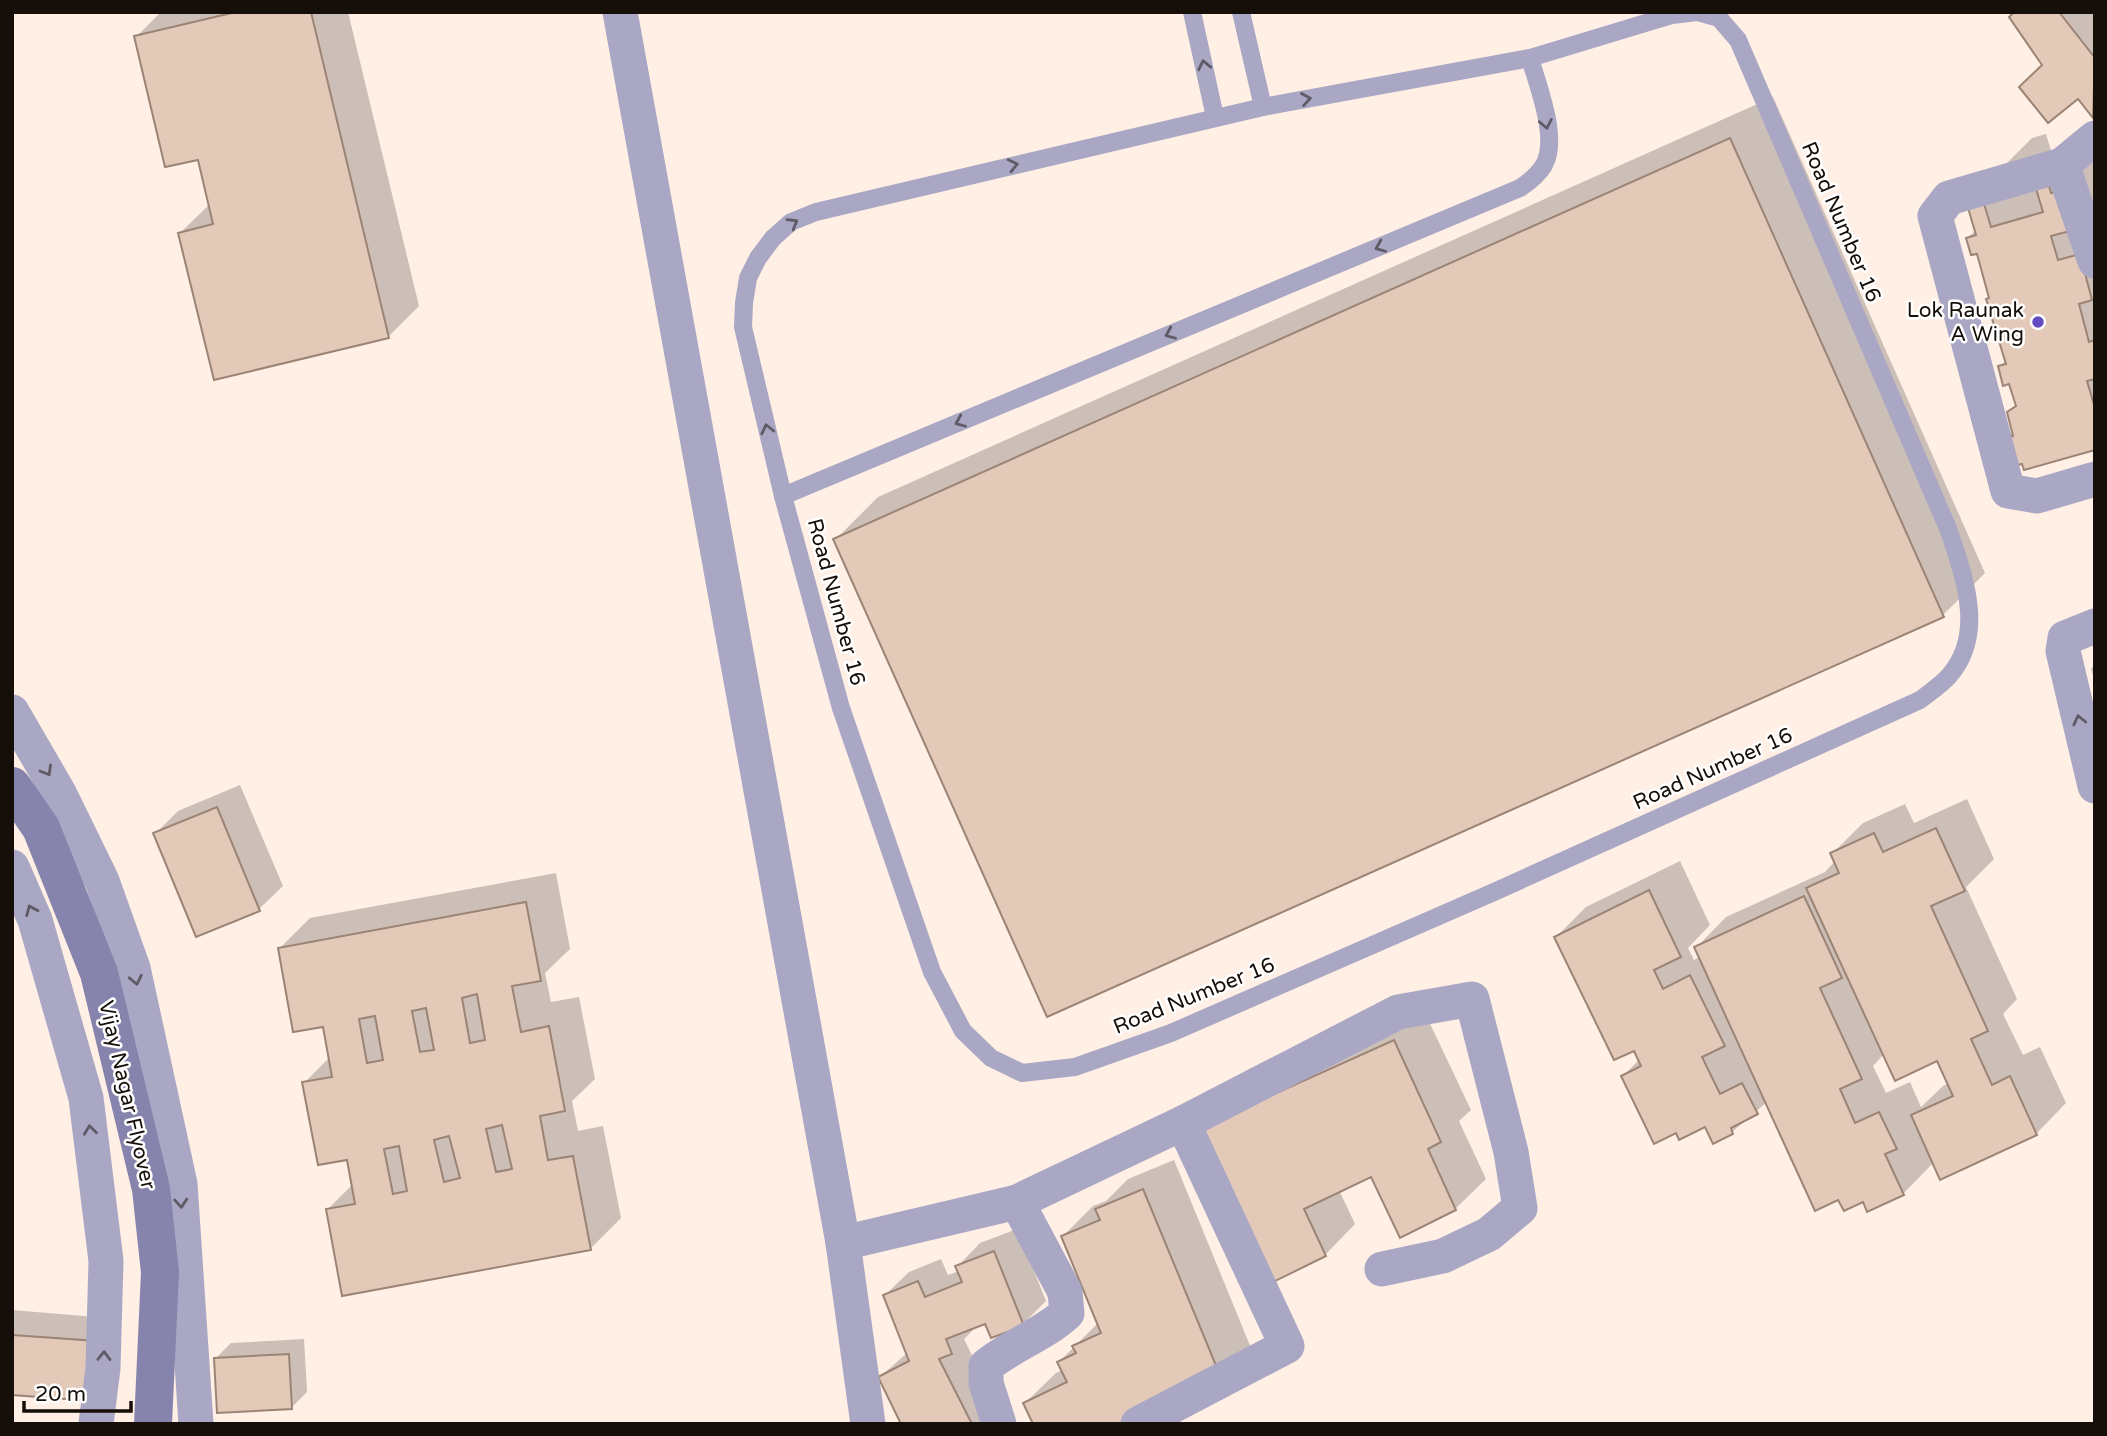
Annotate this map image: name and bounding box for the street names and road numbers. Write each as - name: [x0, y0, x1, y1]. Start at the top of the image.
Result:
- street label: Road Number 16: [1796, 138, 1886, 306]
- street label: Road Number 16: [802, 516, 870, 688]
- street label: Road Number 16: [1629, 723, 1797, 815]
- street label: Road Number 16: [1110, 952, 1278, 1040]
- street label: Vijay Nagar Flyover: [93, 998, 161, 1192]

